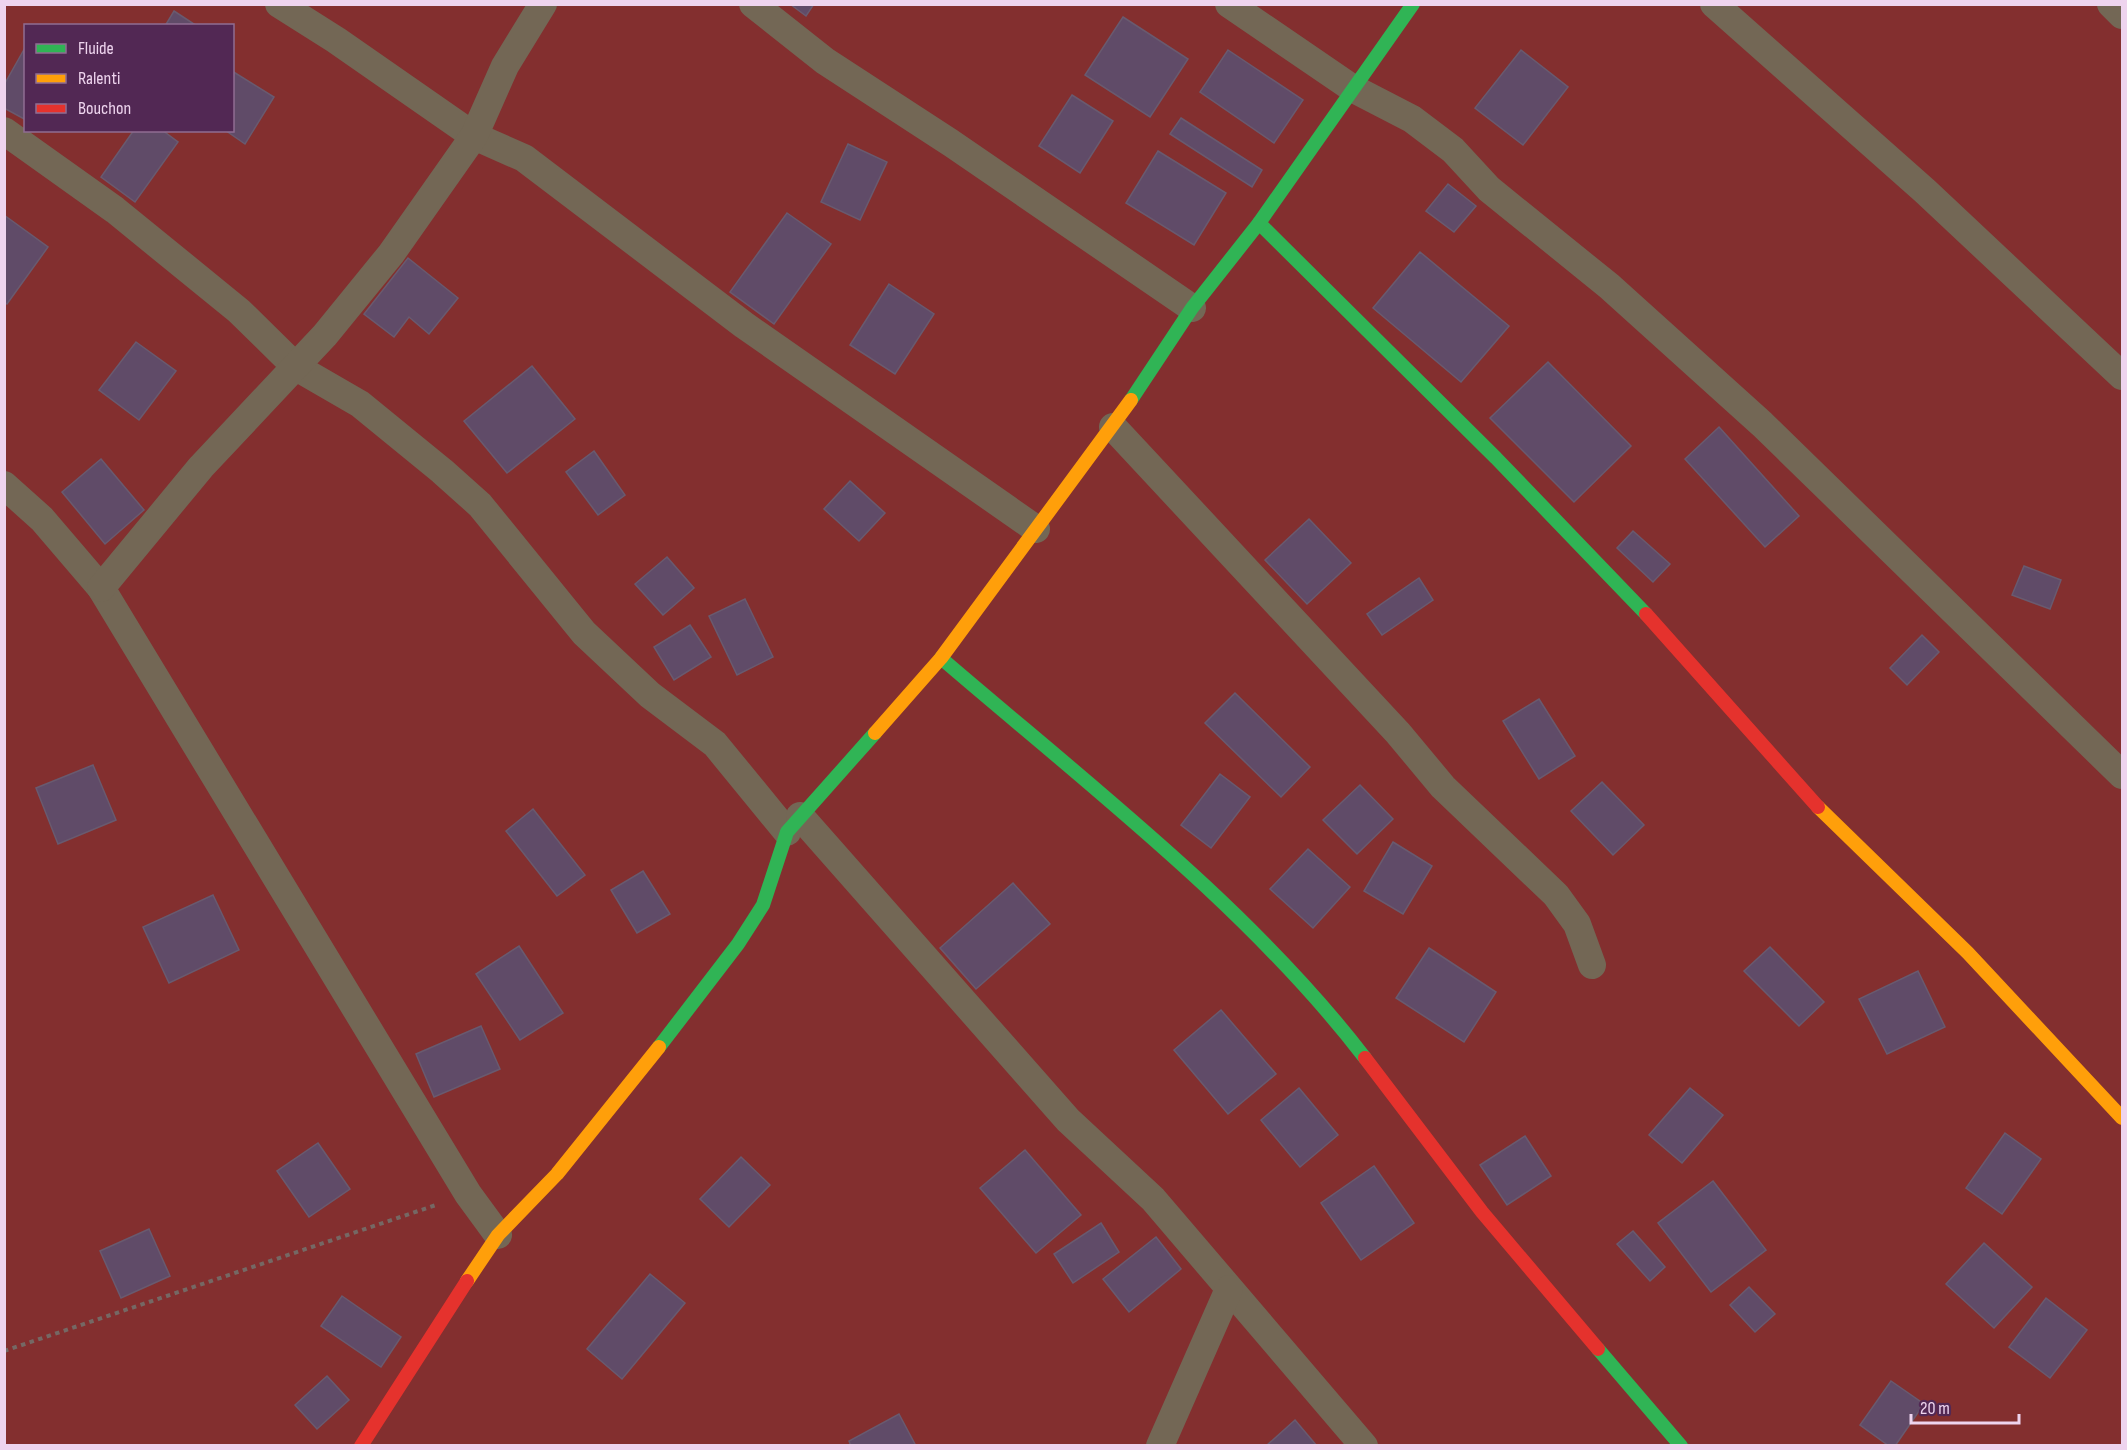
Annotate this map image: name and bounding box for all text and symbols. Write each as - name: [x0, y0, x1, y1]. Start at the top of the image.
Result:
- legend: [24, 24, 234, 132]
- text: Fluide: [78, 38, 114, 59]
- text: Ralenti: [78, 68, 120, 89]
- text: Bouchon: [78, 98, 131, 119]
- scale bar: [1911, 1387, 2019, 1425]
- text: 20 m: [1920, 1398, 1950, 1419]

